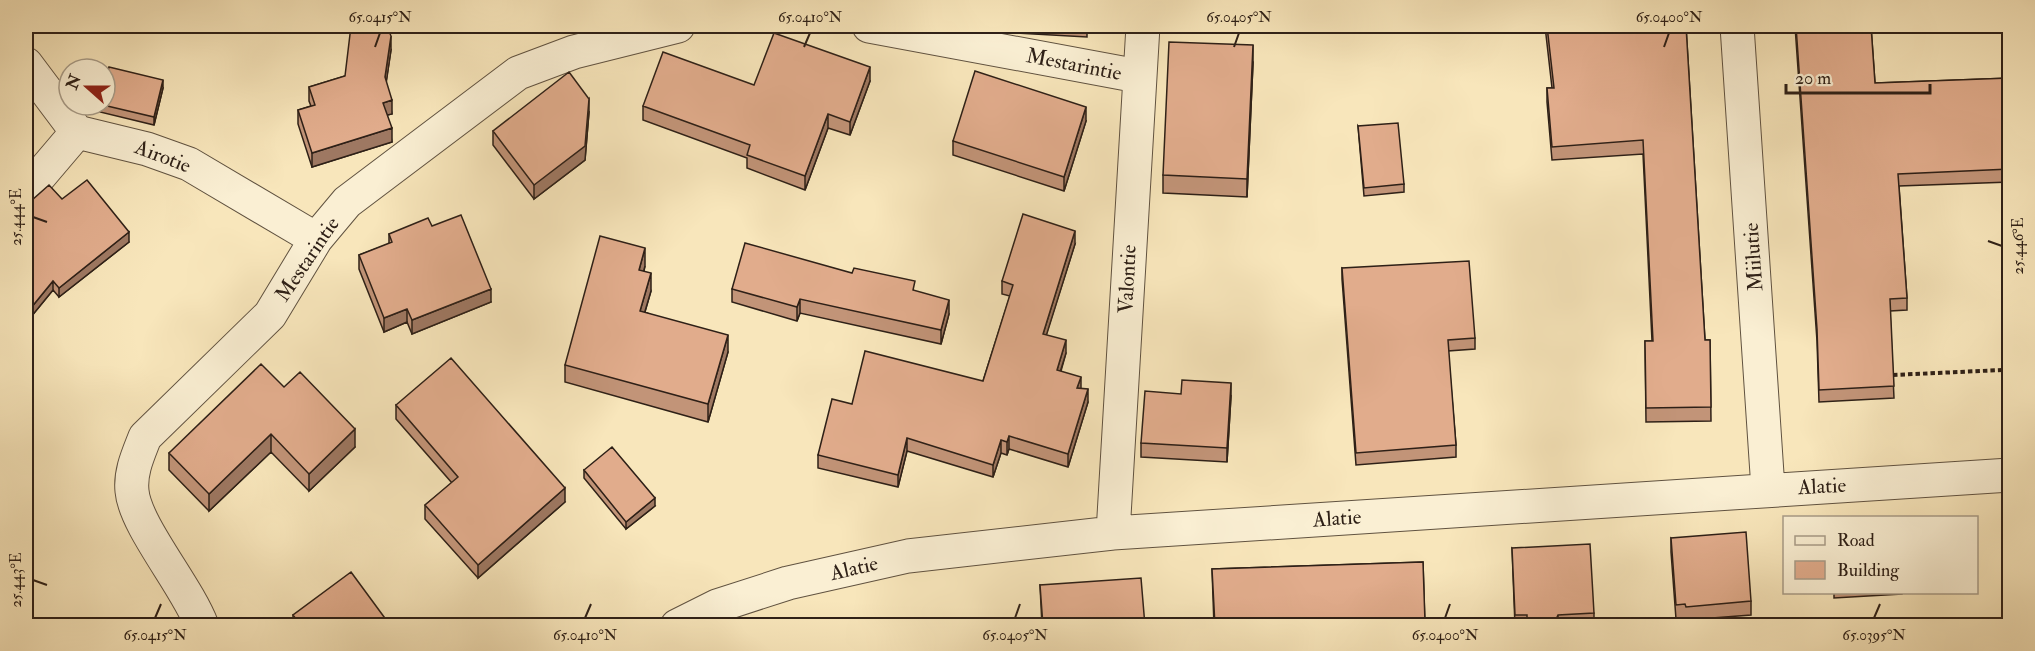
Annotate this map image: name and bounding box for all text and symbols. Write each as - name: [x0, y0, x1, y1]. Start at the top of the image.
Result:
- text: 65.0415°N: [348, 8, 412, 27]
- text: 65.0410°N: [778, 8, 843, 27]
- text: 65.0405°N: [1206, 8, 1272, 27]
- text: 65.0400°N: [1636, 8, 1703, 27]
- street label: Mestarintie: [1024, 42, 1124, 87]
- north arrow: [57, 57, 117, 117]
- scale bar: [1786, 57, 1930, 95]
- text: 20 m: [1795, 67, 1831, 90]
- text: N: [62, 71, 86, 93]
- street label: Airotie: [130, 133, 195, 180]
- text: 25.444°E: [7, 188, 26, 246]
- street label: Mestarintie: [269, 212, 346, 307]
- text: 25.446°E: [2009, 217, 2028, 274]
- street label: Miilutie: [1738, 222, 1769, 292]
- street label: Valontie: [1112, 244, 1143, 314]
- street label: Alatie: [1796, 472, 1847, 501]
- street label: Alatie: [1311, 503, 1362, 534]
- legend: [1783, 516, 1978, 594]
- text: Road: [1837, 529, 1875, 552]
- street label: Alatie: [826, 550, 881, 587]
- text: 25.443°E: [7, 552, 26, 608]
- text: Building: [1837, 559, 1900, 582]
- text: 65.0415°N: [123, 626, 187, 645]
- text: 65.0410°N: [553, 626, 618, 645]
- text: 65.0405°N: [982, 626, 1048, 645]
- text: 65.0400°N: [1412, 626, 1479, 645]
- text: 65.0395°N: [1842, 626, 1906, 645]

